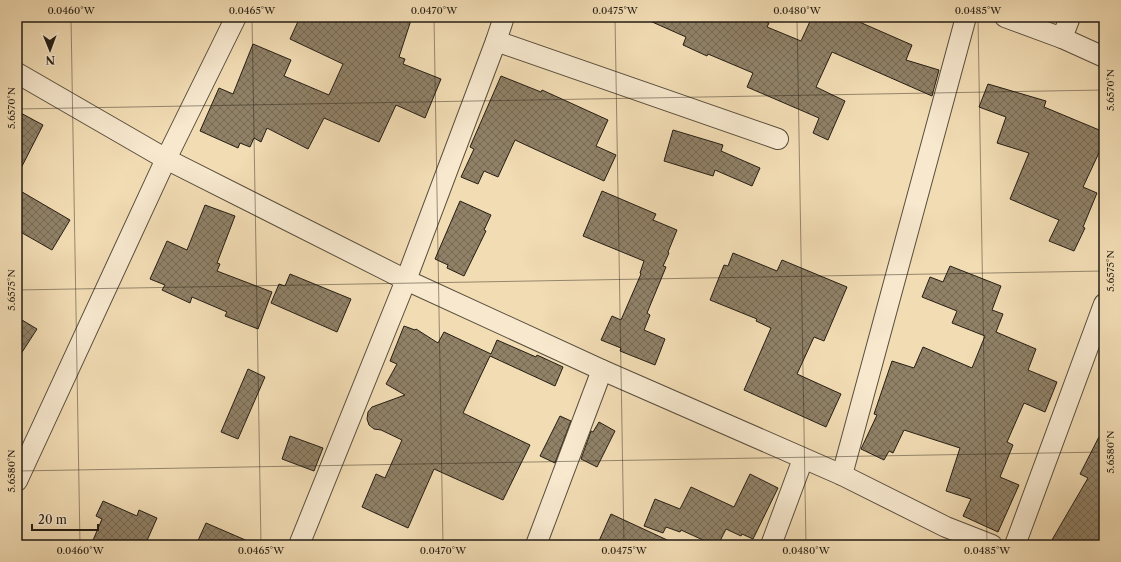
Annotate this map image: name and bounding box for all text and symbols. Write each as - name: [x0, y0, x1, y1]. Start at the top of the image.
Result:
- text: 0.0460°W: [47, 4, 96, 17]
- text: 0.0465°W: [229, 4, 276, 17]
- text: 0.0470°W: [411, 4, 458, 17]
- text: 0.0475°W: [592, 4, 639, 17]
- text: 0.0480°W: [773, 4, 822, 17]
- text: 0.0485°W: [955, 4, 1002, 17]
- north arrow: [30, 30, 70, 70]
- text: N: [45, 53, 55, 67]
- text: 5.6570°N: [1104, 69, 1117, 111]
- text: 5.6570°N: [5, 87, 18, 129]
- text: 5.6575°N: [1104, 250, 1117, 292]
- text: 5.6575°N: [5, 269, 18, 311]
- text: 5.6580°N: [1104, 430, 1117, 474]
- text: 5.6580°N: [5, 449, 18, 493]
- scale bar: [32, 506, 98, 532]
- text: 20 m: [38, 512, 67, 527]
- text: 0.0460°W: [56, 544, 105, 557]
- text: 0.0465°W: [238, 544, 285, 557]
- text: 0.0470°W: [420, 544, 467, 557]
- text: 0.0475°W: [601, 544, 648, 557]
- text: 0.0480°W: [782, 544, 831, 557]
- text: 0.0485°W: [964, 544, 1011, 557]

